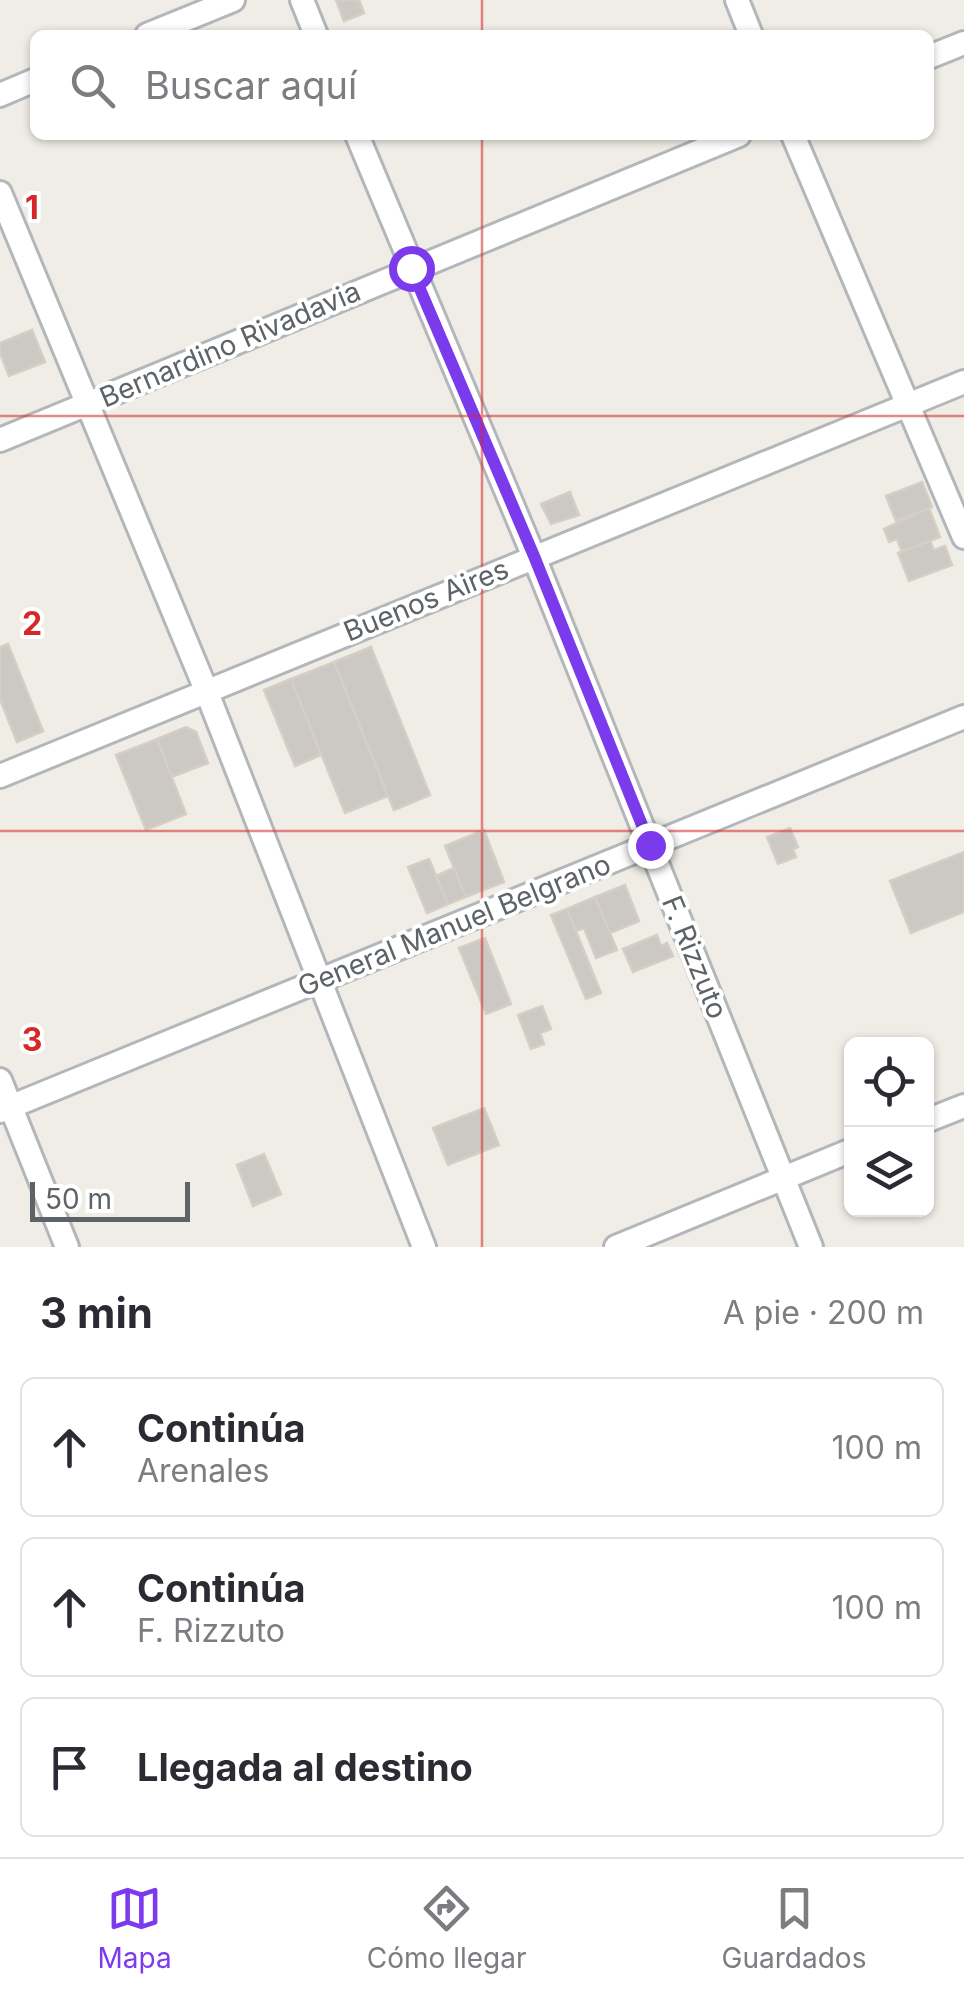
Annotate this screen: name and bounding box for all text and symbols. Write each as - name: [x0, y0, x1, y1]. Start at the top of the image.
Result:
- search box: [30, 30, 934, 140]
- icon: search: [65, 58, 120, 113]
- text: Buscar aquí: [145, 62, 357, 108]
- text: 1: [25, 188, 39, 227]
- route start: [389, 246, 435, 292]
- street label: Bernardino Rivadavia: [95, 274, 365, 414]
- street label: Buenos Aires: [339, 552, 513, 648]
- text: 2: [22, 604, 42, 643]
- route end: [628, 823, 674, 869]
- street label: General Manuel Belgrano: [293, 847, 615, 1003]
- street label: F. Rizzuto: [655, 891, 735, 1023]
- text: 3: [22, 1020, 42, 1059]
- map controls: [844, 1037, 934, 1217]
- button: locate: [844, 1037, 934, 1127]
- button: layers: [844, 1127, 934, 1217]
- scale bar: [30, 1177, 190, 1222]
- text: 50 m: [45, 1182, 112, 1216]
- text: 3 min: [40, 1287, 153, 1338]
- text: A pie · 200 m: [723, 1293, 924, 1332]
- text: Continúa: [137, 1405, 306, 1451]
- icon: ahead: [42, 1420, 97, 1475]
- text: 100 m: [832, 1428, 922, 1467]
- text: Arenales: [137, 1451, 269, 1490]
- text: Continúa: [137, 1565, 306, 1611]
- icon: ahead: [42, 1580, 97, 1635]
- text: 100 m: [832, 1588, 922, 1627]
- text: F. Rizzuto: [137, 1611, 285, 1650]
- icon: arrive: [42, 1740, 97, 1795]
- text: Llegada al destino: [137, 1744, 473, 1790]
- tab: Mapa: [98, 1881, 172, 1975]
- tab: Cómo llegar: [367, 1881, 527, 1975]
- tab: Guardados: [722, 1881, 866, 1975]

